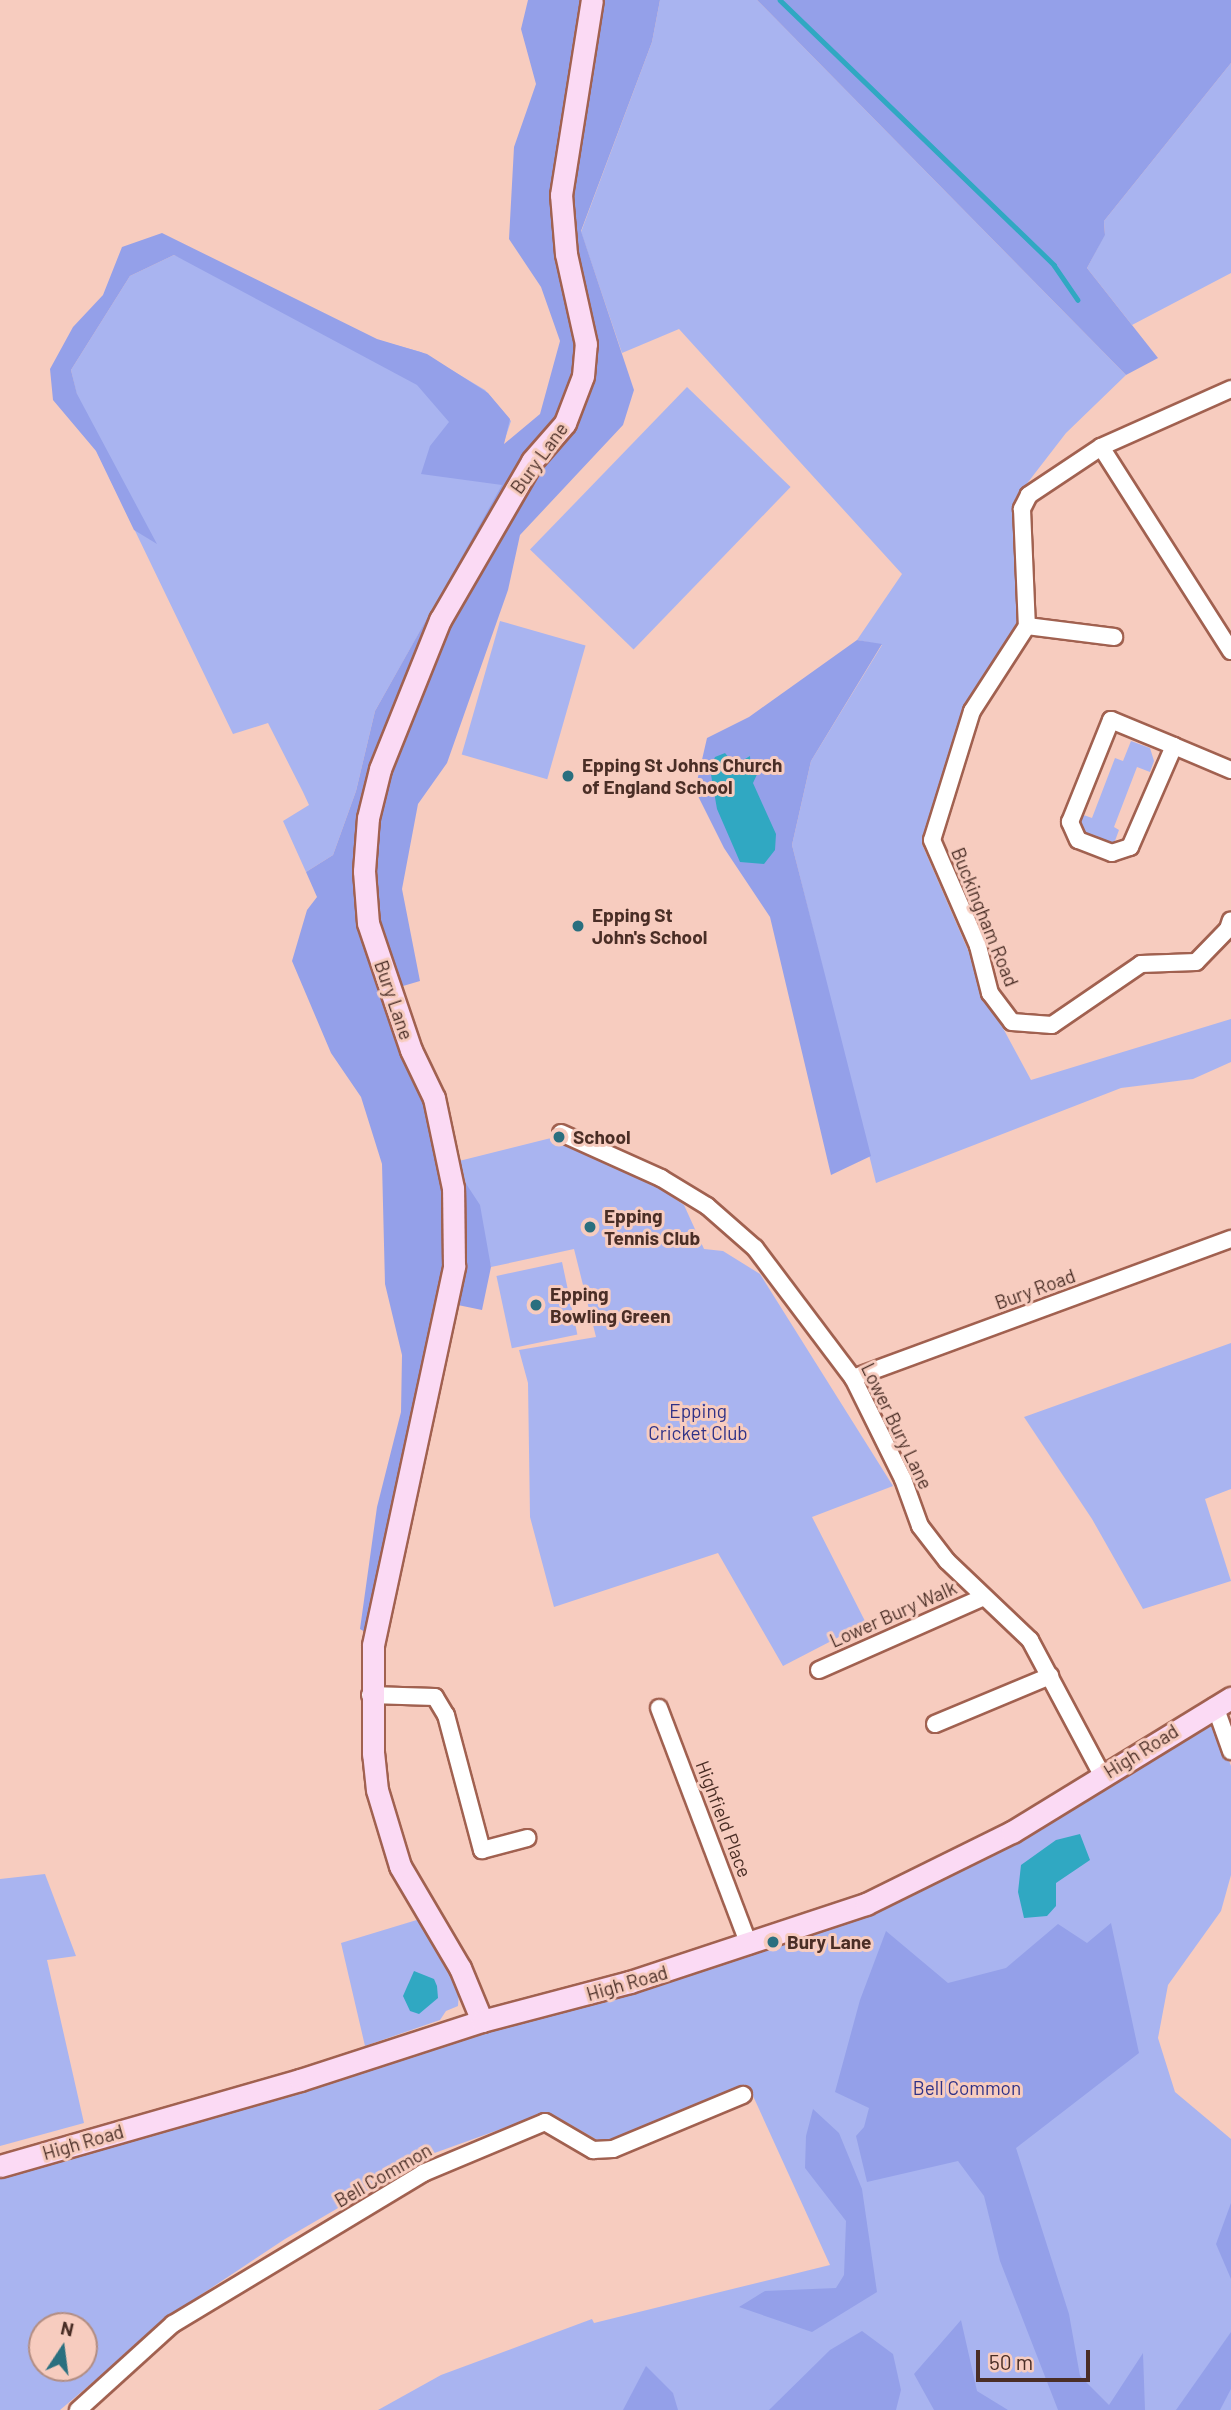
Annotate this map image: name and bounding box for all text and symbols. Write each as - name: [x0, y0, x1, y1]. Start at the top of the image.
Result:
- street label: Bury Lane: [506, 418, 572, 498]
- place label: Epping St Johns Church of England School: [582, 754, 782, 798]
- marker: Epping St Johns Church of England School: [560, 768, 576, 784]
- street label: Buckingham Road: [947, 844, 1023, 990]
- place label: Epping St John's School: [592, 904, 707, 948]
- marker: Epping St John's School: [570, 918, 586, 934]
- street label: Bury Lane: [370, 957, 418, 1043]
- place label: School: [573, 1126, 631, 1148]
- marker: School: [551, 1129, 567, 1145]
- place label: Epping Tennis Club: [604, 1205, 700, 1249]
- marker: Epping Tennis Club: [582, 1219, 598, 1235]
- street label: Bury Road: [992, 1264, 1078, 1314]
- place label: Epping Bowling Green: [550, 1283, 671, 1327]
- marker: Epping Bowling Green: [528, 1297, 544, 1313]
- street label: Lower Bury Lane: [857, 1359, 937, 1493]
- park label: Epping Cricket Club: [648, 1400, 748, 1444]
- street label: Lower Bury Walk: [826, 1576, 960, 1652]
- street label: High Road: [1100, 1719, 1182, 1783]
- street label: Highfield Place: [691, 1757, 757, 1881]
- place label: Bury Lane: [787, 1931, 871, 1953]
- marker: Bury Lane: [765, 1934, 781, 1950]
- street label: High Road: [584, 1961, 670, 2005]
- park label: Bell Common: [913, 2077, 1021, 2099]
- street label: High Road: [40, 2120, 126, 2164]
- street label: Bell Common: [330, 2138, 436, 2212]
- north arrow: [28, 2312, 98, 2382]
- text: N: [59, 2315, 76, 2341]
- scale bar: [979, 2336, 1093, 2380]
- text: 50 m: [989, 2349, 1033, 2374]

